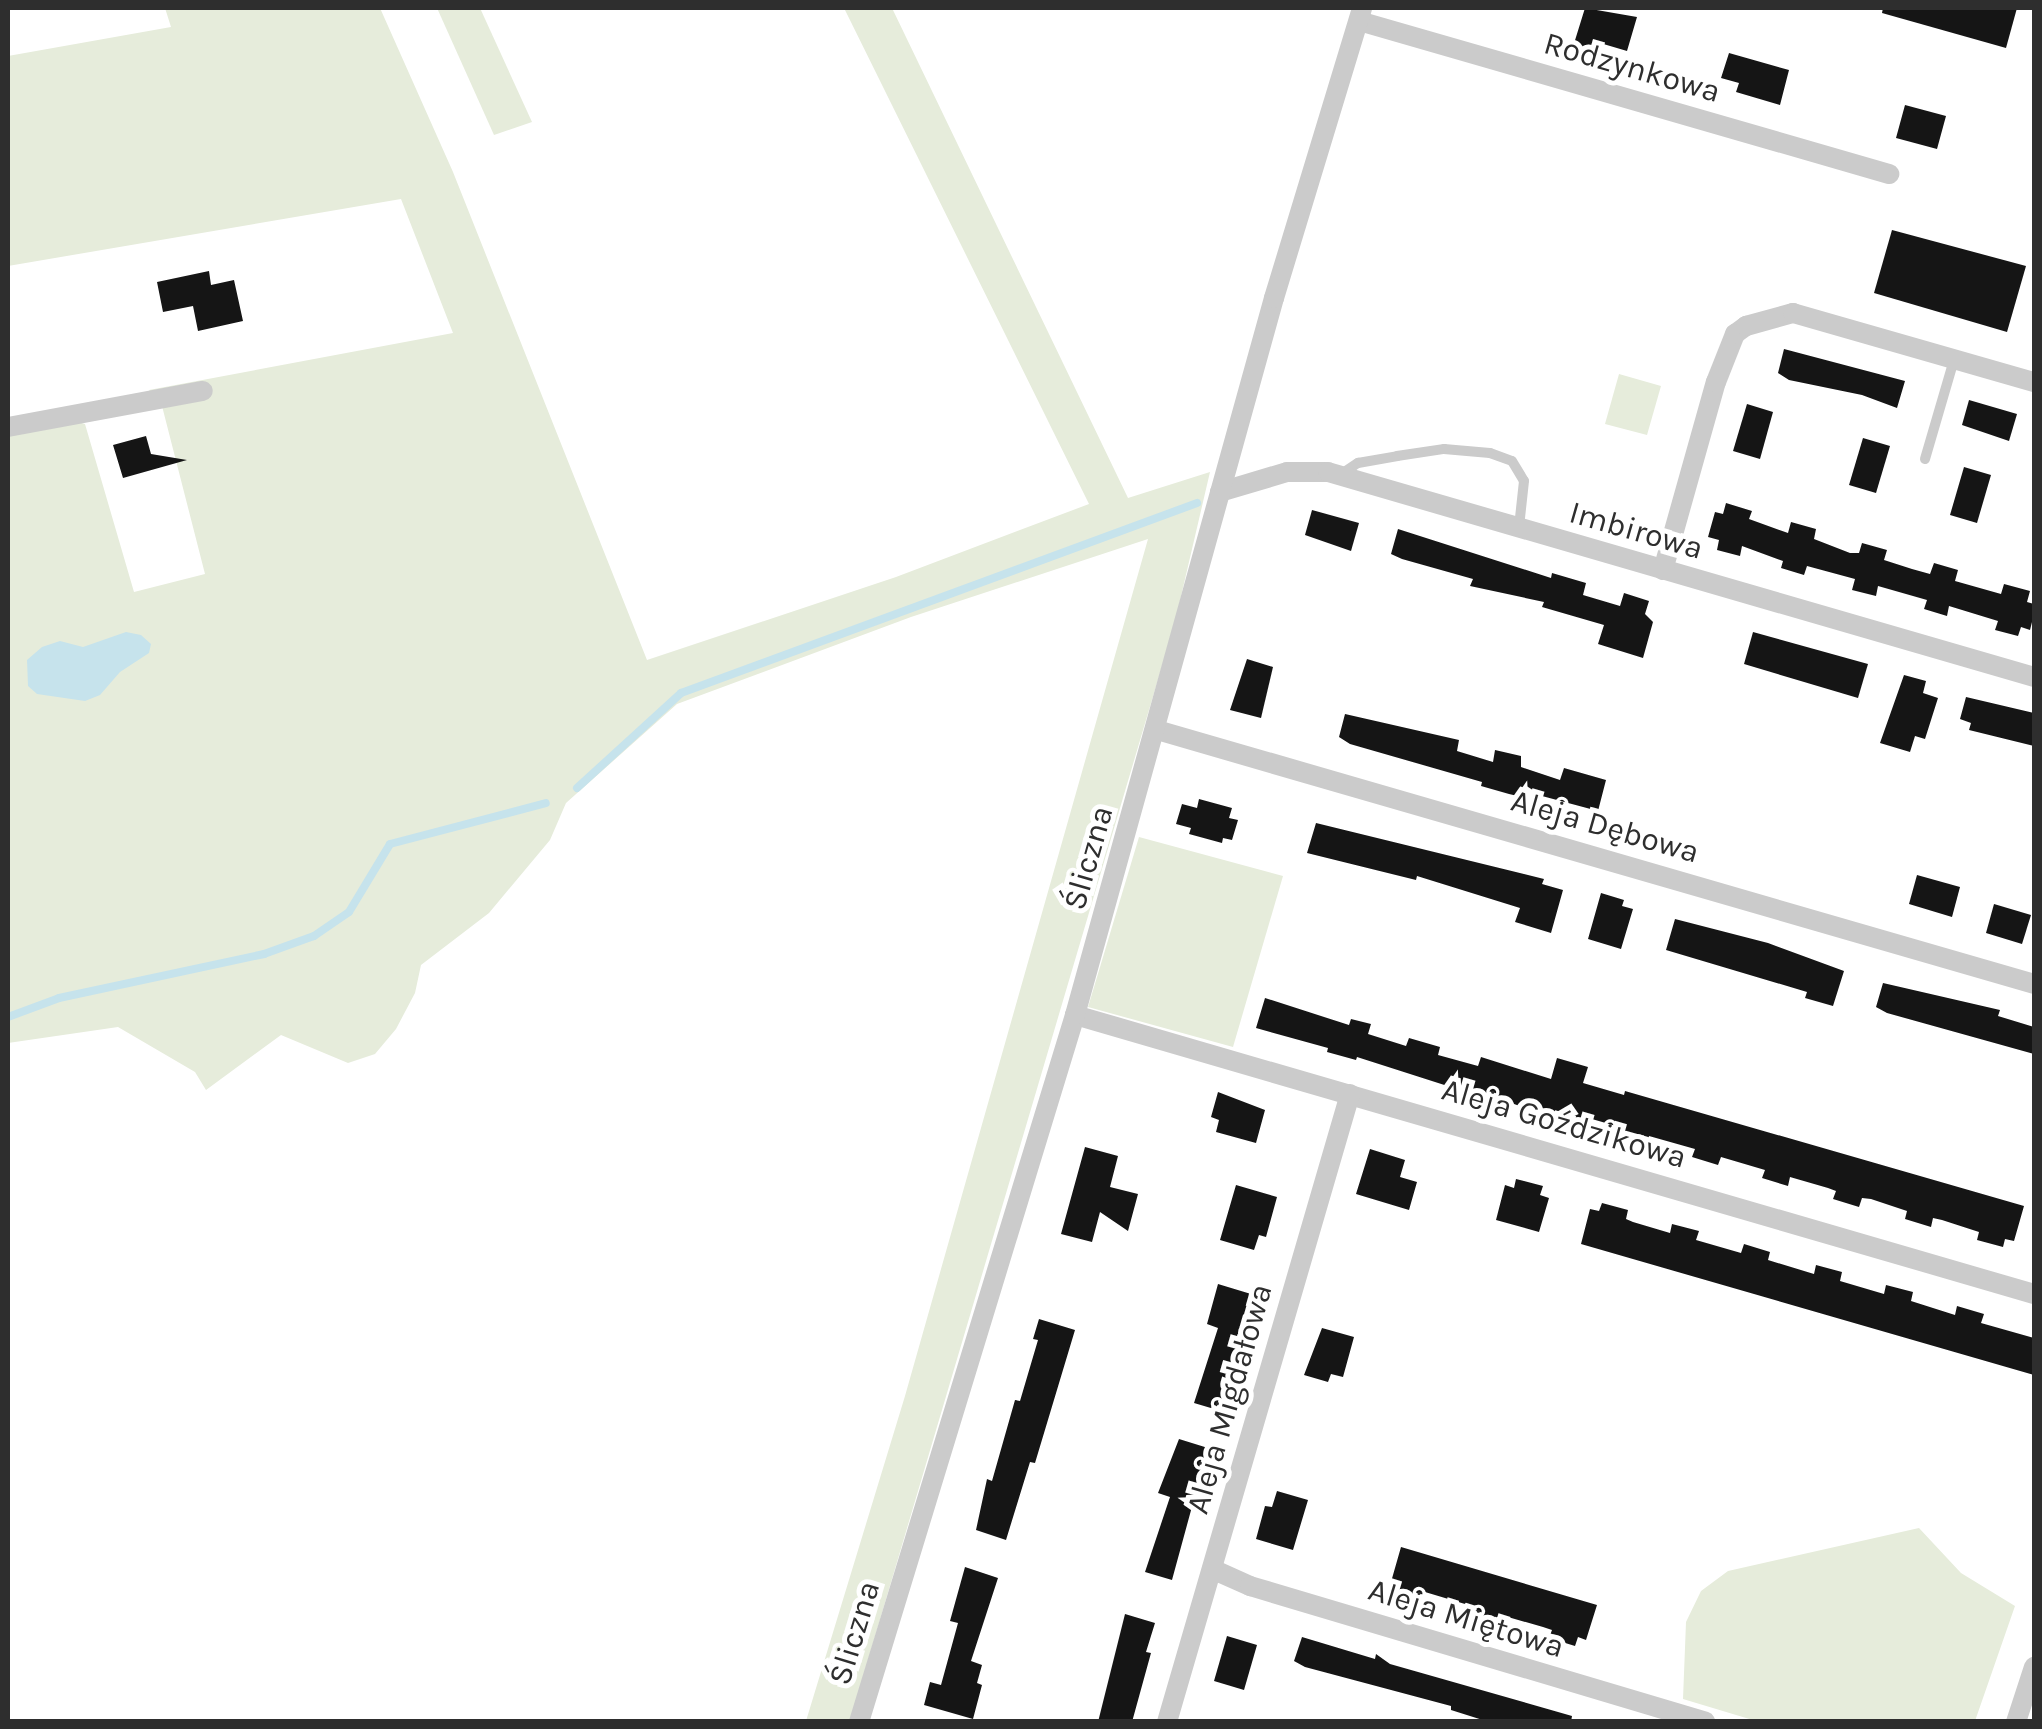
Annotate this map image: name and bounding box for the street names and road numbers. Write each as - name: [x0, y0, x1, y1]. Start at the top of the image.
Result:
- street label: Rodzynkowa: [1539, 24, 1725, 112]
- street label: Imbirowa: [1565, 494, 1707, 568]
- street label: Aleja Dębowa: [1507, 782, 1703, 872]
- street label: Śliczna: [1056, 802, 1122, 914]
- street label: Aleja Goździkowa: [1437, 1071, 1691, 1177]
- street label: Aleja Migdałowa: [1179, 1280, 1281, 1518]
- street label: Aleja Miętowa: [1364, 1571, 1568, 1667]
- street label: Śliczna: [821, 1576, 889, 1690]

